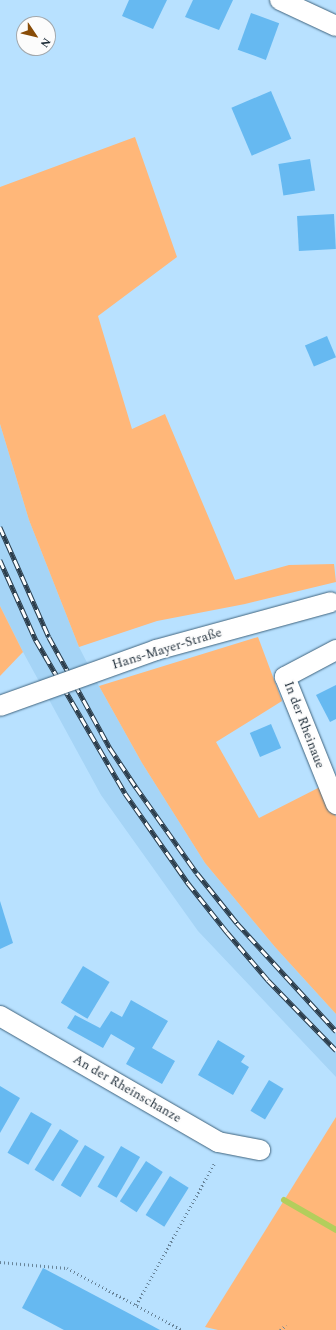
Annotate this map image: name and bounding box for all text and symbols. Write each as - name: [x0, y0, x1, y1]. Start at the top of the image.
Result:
- north arrow: [16, 16, 56, 56]
- text: N: [36, 34, 55, 51]
- street label: Hans-Mayer-Straße: [110, 625, 224, 673]
- street label: In der Rheinaue: [280, 679, 328, 771]
- street label: An der Rheinschanze: [70, 1052, 184, 1126]

